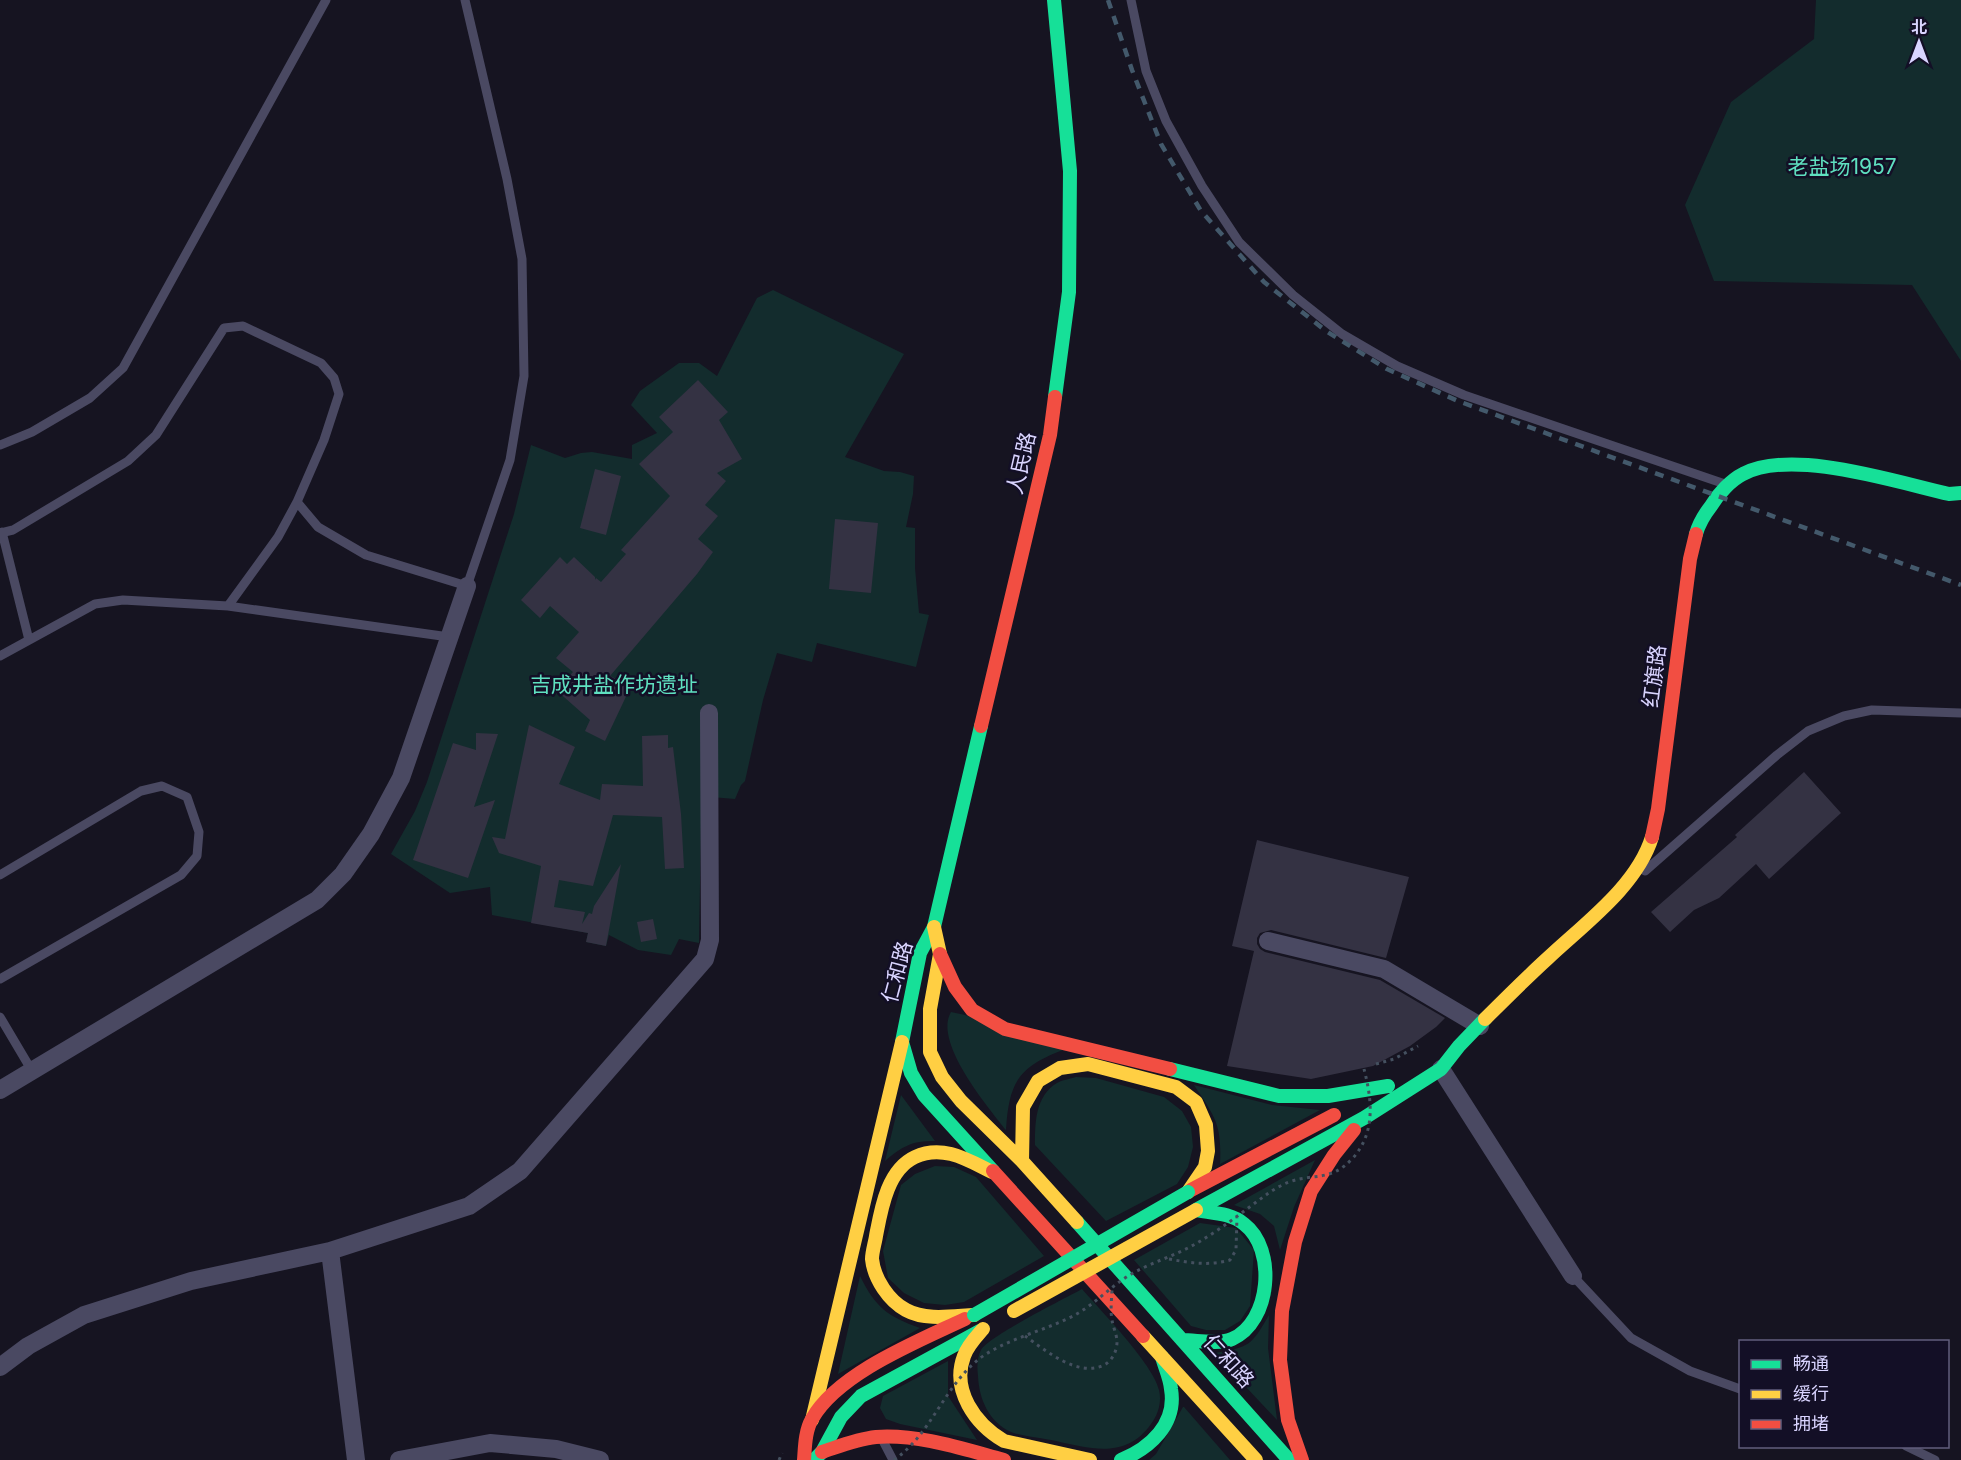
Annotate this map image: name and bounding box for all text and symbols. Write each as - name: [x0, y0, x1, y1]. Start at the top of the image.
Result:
- north arrow: [1889, 12, 1949, 72]
- text: 北: [1911, 17, 1927, 37]
- park label: 老盐场1957: [1787, 154, 1897, 179]
- street label: 人民路: [1002, 429, 1040, 497]
- street label: 红旗路: [1638, 643, 1670, 709]
- park label: 吉成井盐作坊遗址: [530, 672, 698, 697]
- street label: 仁和路: [877, 938, 917, 1006]
- street label: 仁和路: [1199, 1329, 1259, 1393]
- legend: [1739, 1340, 1949, 1448]
- text: 畅通: [1793, 1353, 1829, 1374]
- text: 缓行: [1793, 1383, 1829, 1404]
- text: 拥堵: [1793, 1413, 1829, 1434]

